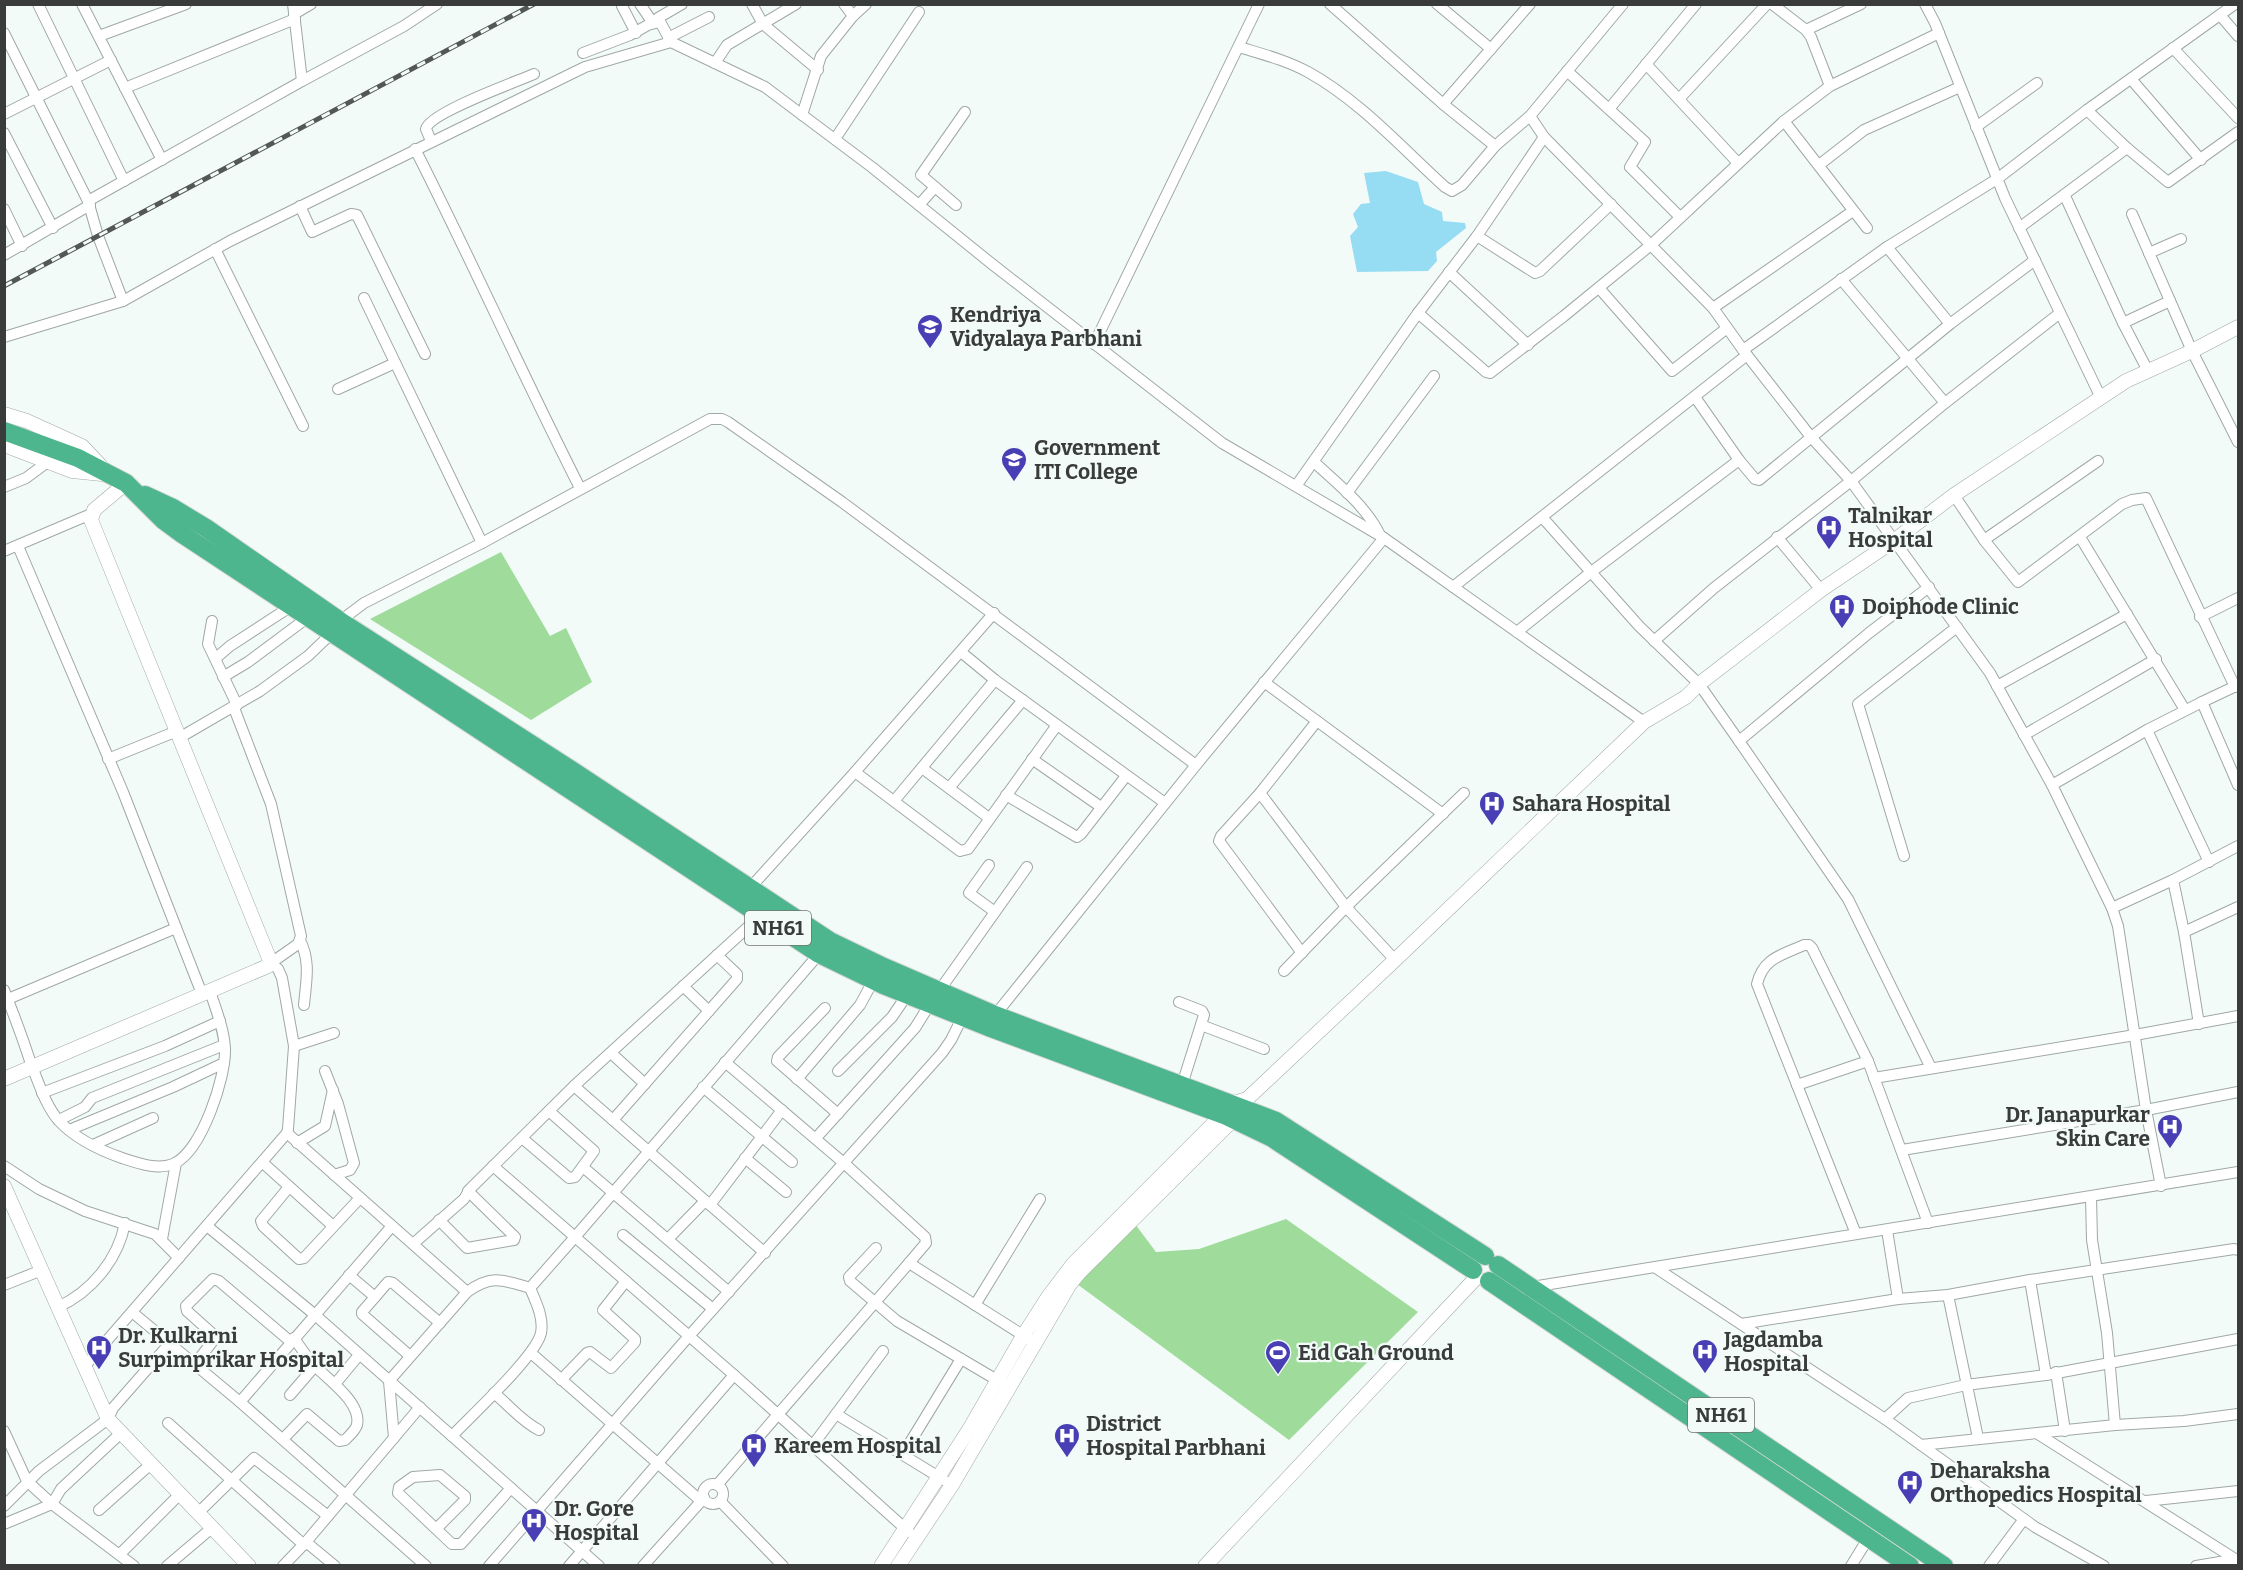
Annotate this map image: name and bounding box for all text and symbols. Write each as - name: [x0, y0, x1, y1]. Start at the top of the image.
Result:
- place label: Kendriya Vidyalaya Parbhani: [950, 302, 1142, 352]
- school or university icon: Kendriya Vidyalaya Parbhani: [915, 312, 945, 350]
- place label: Government ITI College: [1034, 435, 1161, 485]
- school or university icon: Government ITI College: [999, 445, 1029, 483]
- place label: Talnikar Hospital: [1848, 503, 1933, 553]
- hospital icon: Talnikar Hospital: [1814, 513, 1844, 551]
- hospital icon: Doiphode Clinic: [1827, 592, 1857, 630]
- place label: Doiphode Clinic: [1862, 594, 2019, 620]
- hospital icon: Sahara Hospital: [1477, 789, 1507, 827]
- place label: Sahara Hospital: [1512, 791, 1671, 817]
- road number: NH61: [745, 911, 811, 945]
- place label: Dr. Janapurkar Skin Care: [2005, 1102, 2150, 1152]
- hospital icon: Dr. Janapurkar Skin Care: [2155, 1112, 2185, 1150]
- place label: Dr. Kulkarni Surpimprikar Hospital: [118, 1323, 345, 1373]
- place label: Jagdamba Hospital: [1723, 1327, 1823, 1377]
- hospital icon: Dr. Kulkarni Surpimprikar Hospital: [84, 1333, 114, 1371]
- hospital icon: Jagdamba Hospital: [1690, 1337, 1720, 1375]
- sports icon: Eid Gah Ground: [1263, 1338, 1293, 1376]
- place label: Eid Gah Ground: [1298, 1340, 1454, 1366]
- road number: NH61: [1688, 1398, 1754, 1432]
- place label: District Hospital Parbhani: [1086, 1411, 1266, 1461]
- hospital icon: District Hospital Parbhani: [1052, 1421, 1082, 1459]
- hospital icon: Kareem Hospital: [739, 1431, 769, 1469]
- place label: Kareem Hospital: [774, 1433, 942, 1459]
- place label: Deharaksha Orthopedics Hospital: [1930, 1458, 2142, 1508]
- hospital icon: Deharaksha Orthopedics Hospital: [1895, 1468, 1925, 1506]
- place label: Dr. Gore Hospital: [554, 1496, 639, 1546]
- hospital icon: Dr. Gore Hospital: [519, 1506, 549, 1544]

